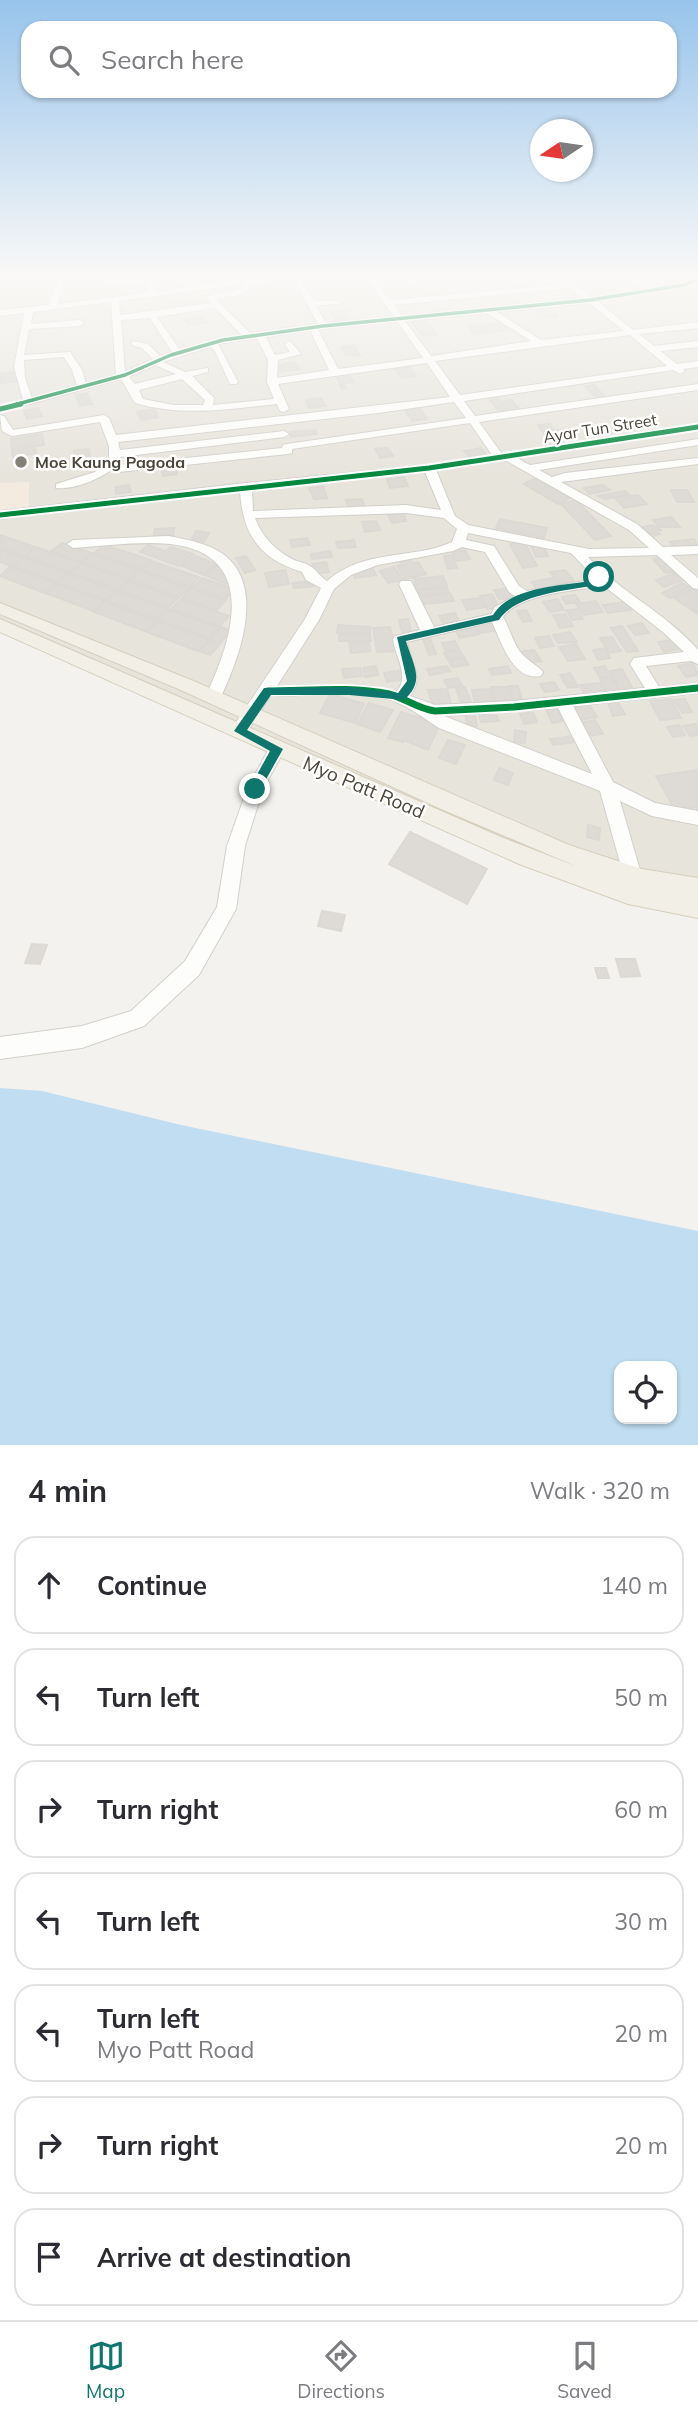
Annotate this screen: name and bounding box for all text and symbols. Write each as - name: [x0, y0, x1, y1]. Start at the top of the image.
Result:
- search box: [21, 21, 677, 98]
- icon: search: [45, 41, 83, 79]
- text: Search here: [101, 43, 244, 76]
- north arrow: [530, 119, 593, 182]
- street label: Ayar Tun Street: [542, 409, 659, 447]
- place label: Moe Kaung Pagoda: [35, 452, 185, 472]
- marker: Moe Kaung Pagoda: [13, 454, 29, 470]
- route start: [583, 561, 614, 592]
- street label: Myo Patt Road: [299, 751, 429, 823]
- route end: [239, 773, 270, 804]
- map controls: [614, 1361, 677, 1424]
- button: locate: [614, 1361, 677, 1424]
- text: 4 min: [28, 1472, 107, 1510]
- text: Walk · 320 m: [530, 1476, 670, 1505]
- icon: ahead: [30, 1566, 68, 1604]
- text: Continue: [97, 1569, 207, 1602]
- text: 140 m: [600, 1571, 668, 1600]
- icon: left: [30, 1678, 68, 1716]
- text: Turn left: [97, 1681, 199, 1714]
- text: 50 m: [614, 1683, 668, 1712]
- icon: right: [30, 1790, 68, 1828]
- text: Turn right: [97, 1793, 218, 1826]
- text: 60 m: [614, 1795, 668, 1824]
- icon: left: [30, 1902, 68, 1940]
- text: Turn left: [97, 1905, 199, 1938]
- text: 30 m: [614, 1907, 668, 1936]
- text: Turn left: [97, 2002, 199, 2035]
- icon: left: [30, 2014, 68, 2052]
- text: 20 m: [614, 2019, 668, 2048]
- text: Myo Patt Road: [97, 2035, 254, 2064]
- icon: right: [30, 2126, 68, 2164]
- text: Turn right: [97, 2129, 218, 2162]
- text: 20 m: [614, 2131, 668, 2160]
- icon: arrive: [30, 2238, 68, 2276]
- text: Arrive at destination: [97, 2241, 352, 2274]
- tab: Map: [86, 2337, 125, 2403]
- tab: Directions: [297, 2337, 385, 2403]
- tab: Saved: [557, 2337, 612, 2403]

